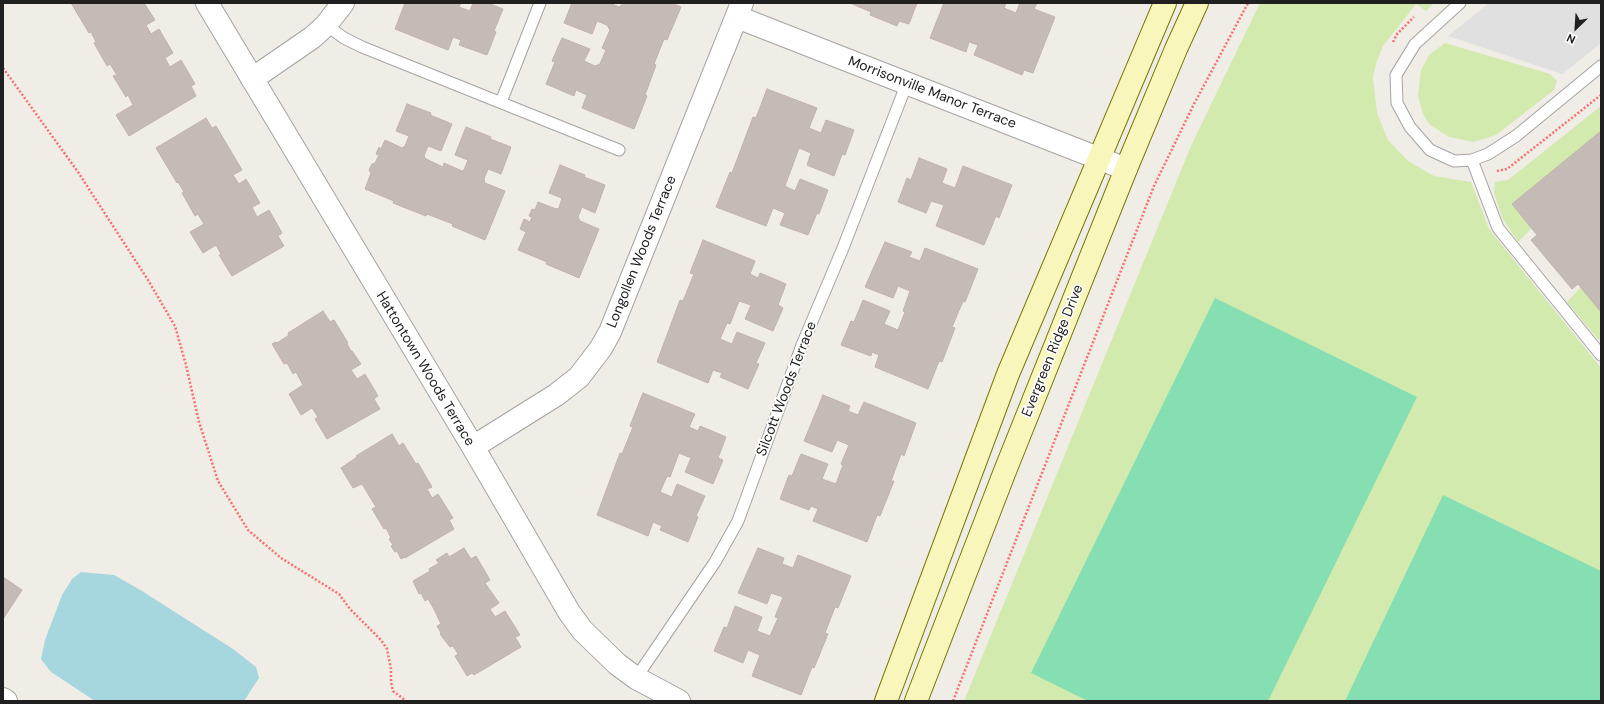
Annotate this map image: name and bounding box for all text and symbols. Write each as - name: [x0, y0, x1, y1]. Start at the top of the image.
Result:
- north arrow: [1556, 8, 1596, 48]
- text: N: [1564, 31, 1578, 47]
- street label: Morrisonville Manor Terrace: [846, 53, 1018, 133]
- street label: Longollen Woods Terrace: [604, 173, 680, 331]
- street label: Evergreen Ridge Drive: [1019, 282, 1087, 420]
- street label: Hattontown Woods Terrace: [372, 289, 478, 449]
- street label: Silcott Woods Terrace: [754, 319, 820, 459]

